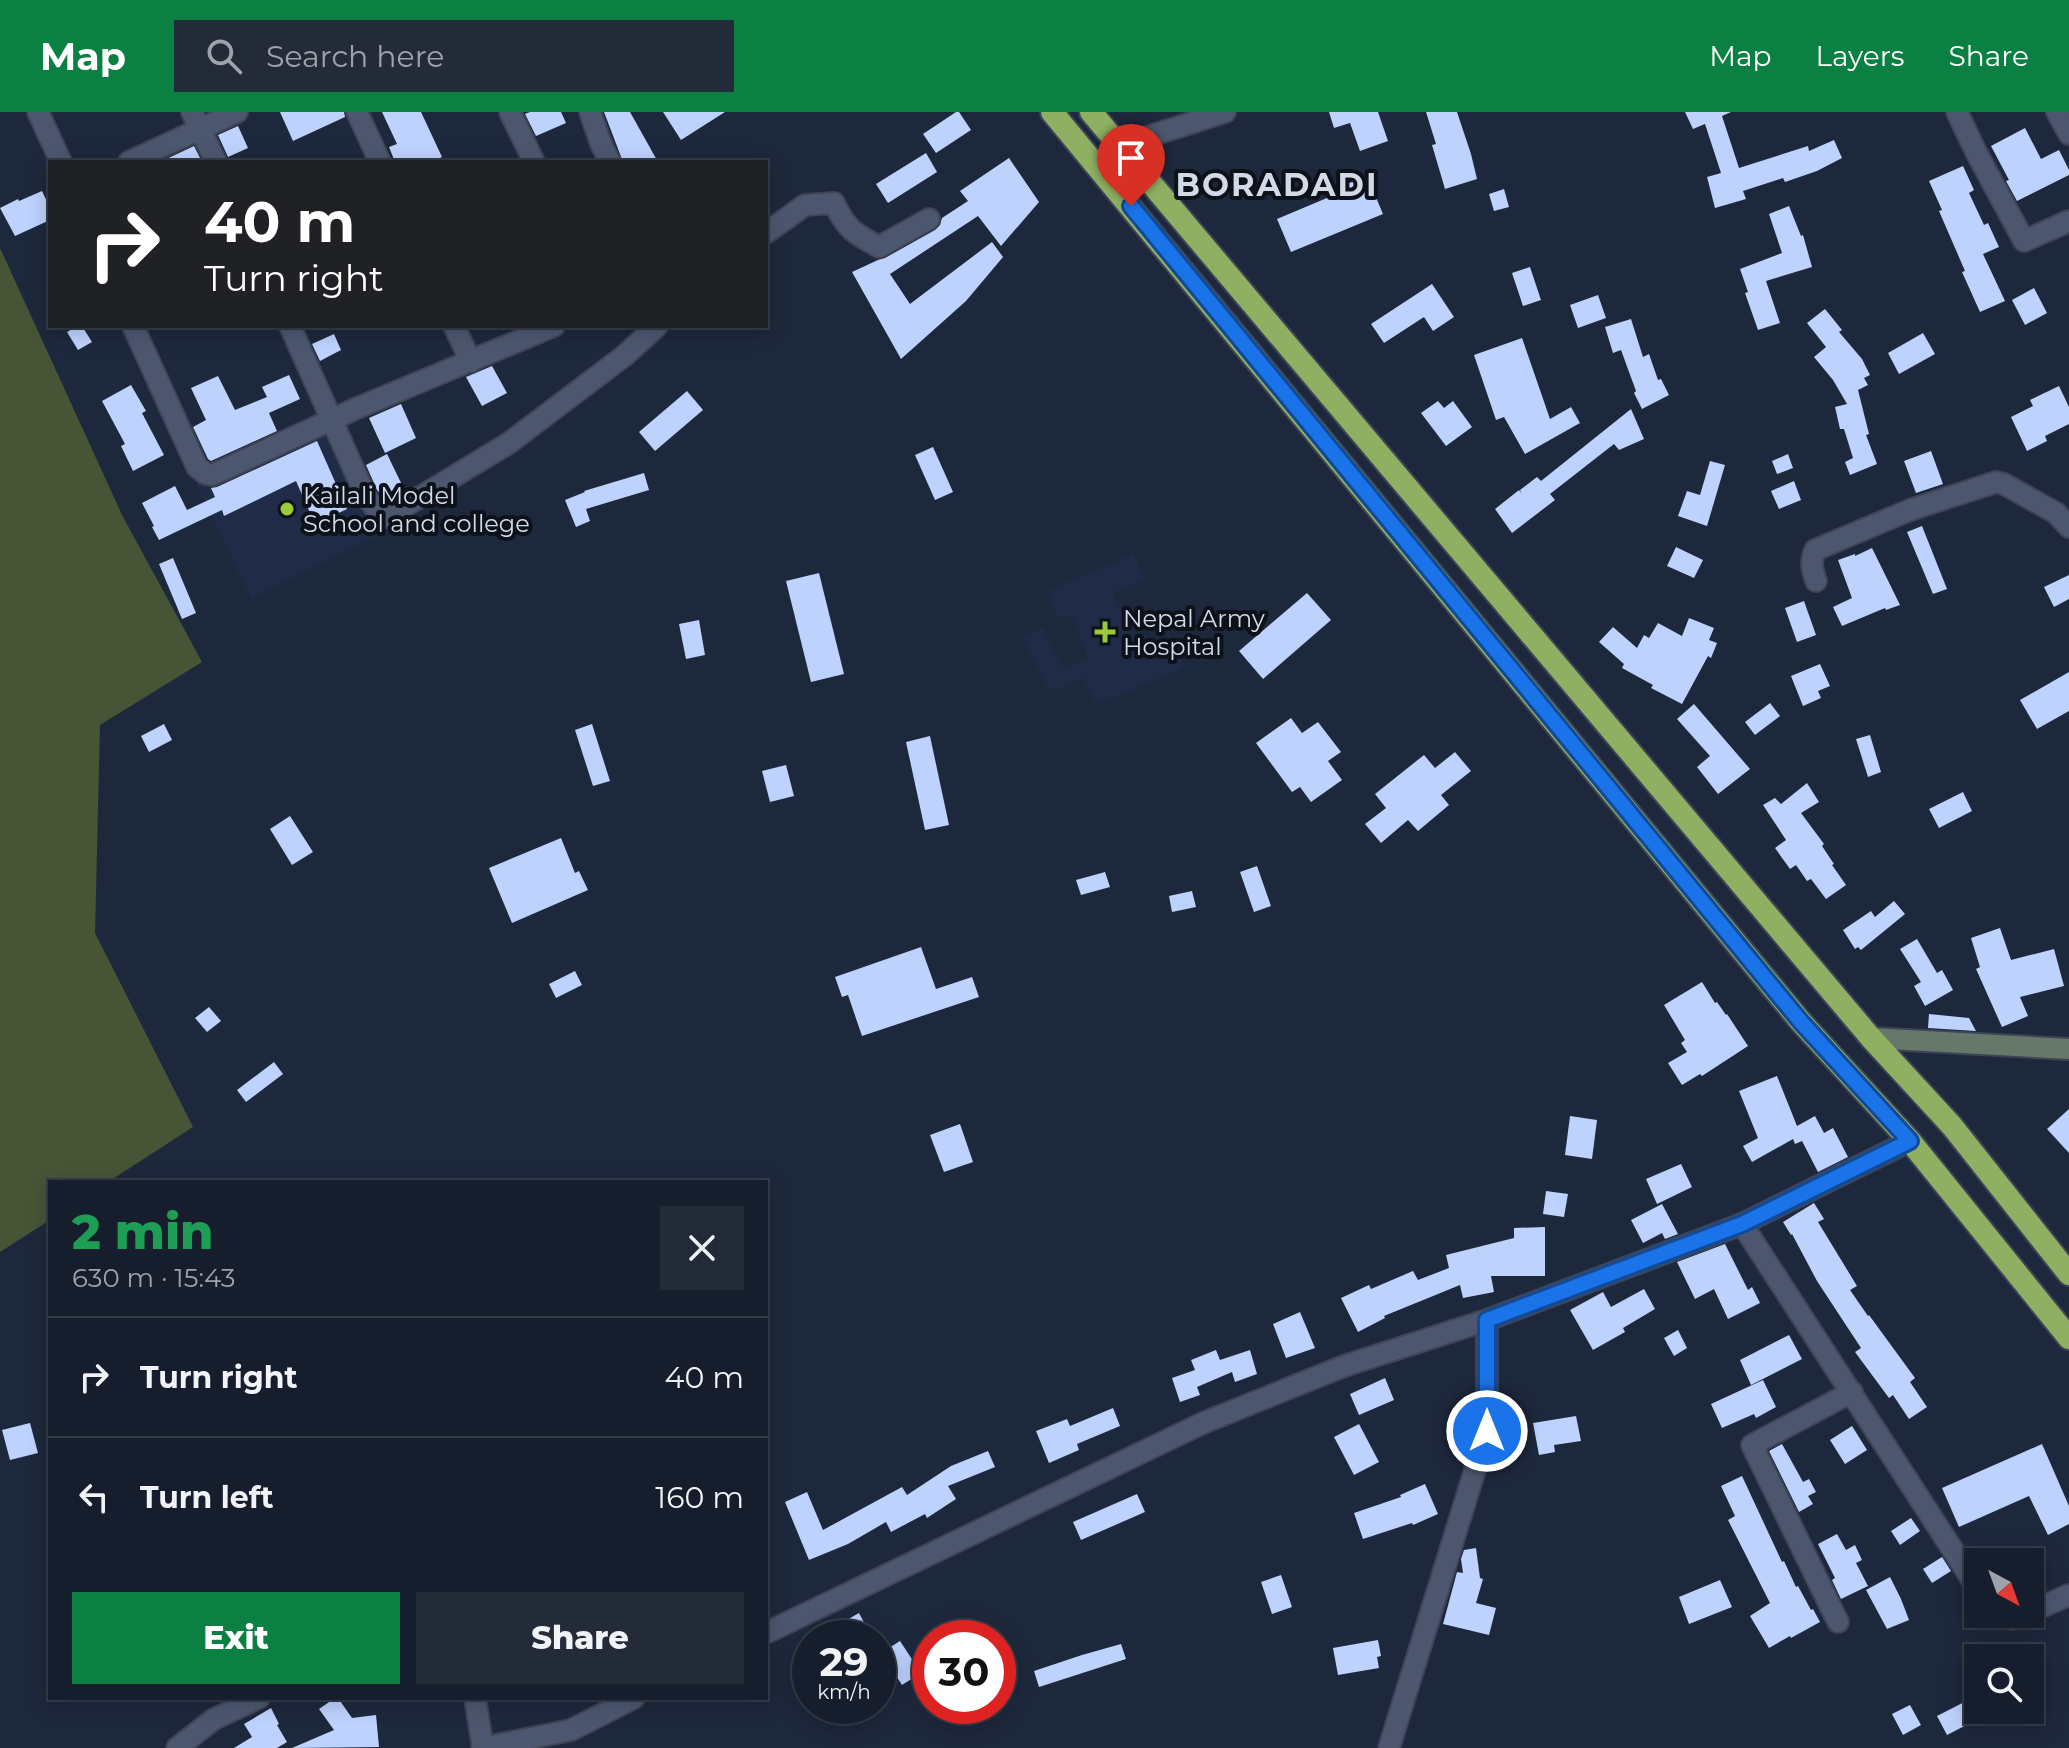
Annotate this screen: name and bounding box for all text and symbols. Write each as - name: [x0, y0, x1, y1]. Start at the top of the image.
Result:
- search box: [174, 20, 734, 92]
- text: Map: [40, 33, 126, 80]
- icon: search: [202, 34, 246, 78]
- text: Search here: [266, 38, 444, 75]
- text: Map: [1709, 39, 1772, 73]
- text: Layers: [1816, 39, 1905, 73]
- text: Share: [1949, 39, 2029, 73]
- pin: [1097, 124, 1165, 206]
- icon: arrive: [1109, 136, 1153, 180]
- district label: BORADADI: [1175, 165, 1379, 204]
- text: 40 m: [204, 188, 355, 256]
- icon: right: [72, 192, 176, 296]
- text: Turn right: [204, 256, 384, 300]
- place label: Kailali Model School and college: [303, 481, 530, 538]
- marker: Kailali Model School and college: [278, 500, 296, 518]
- place label: Nepal Army Hospital: [1123, 604, 1265, 661]
- marker: Nepal Army Hospital: [1094, 621, 1116, 643]
- text: 2 min: [72, 1203, 213, 1261]
- button: close: [660, 1206, 744, 1290]
- text: 630 m · 15:43: [72, 1262, 235, 1294]
- icon: right: [72, 1355, 116, 1399]
- text: Turn right: [140, 1359, 297, 1396]
- text: 40 m: [665, 1359, 744, 1396]
- position arrow: [1445, 1389, 1529, 1473]
- icon: left: [72, 1475, 116, 1519]
- text: Turn left: [140, 1479, 273, 1516]
- text: 160 m: [655, 1479, 744, 1516]
- north arrow: [1964, 1548, 2044, 1628]
- map controls: [1964, 1548, 2044, 1724]
- button: Exit: [72, 1592, 400, 1684]
- button: Share: [416, 1592, 744, 1684]
- speed limit sign: 30: [912, 1620, 1016, 1724]
- text: 29: [819, 1637, 869, 1686]
- button: search: [1964, 1644, 2044, 1724]
- text: km/h: [817, 1680, 871, 1704]

